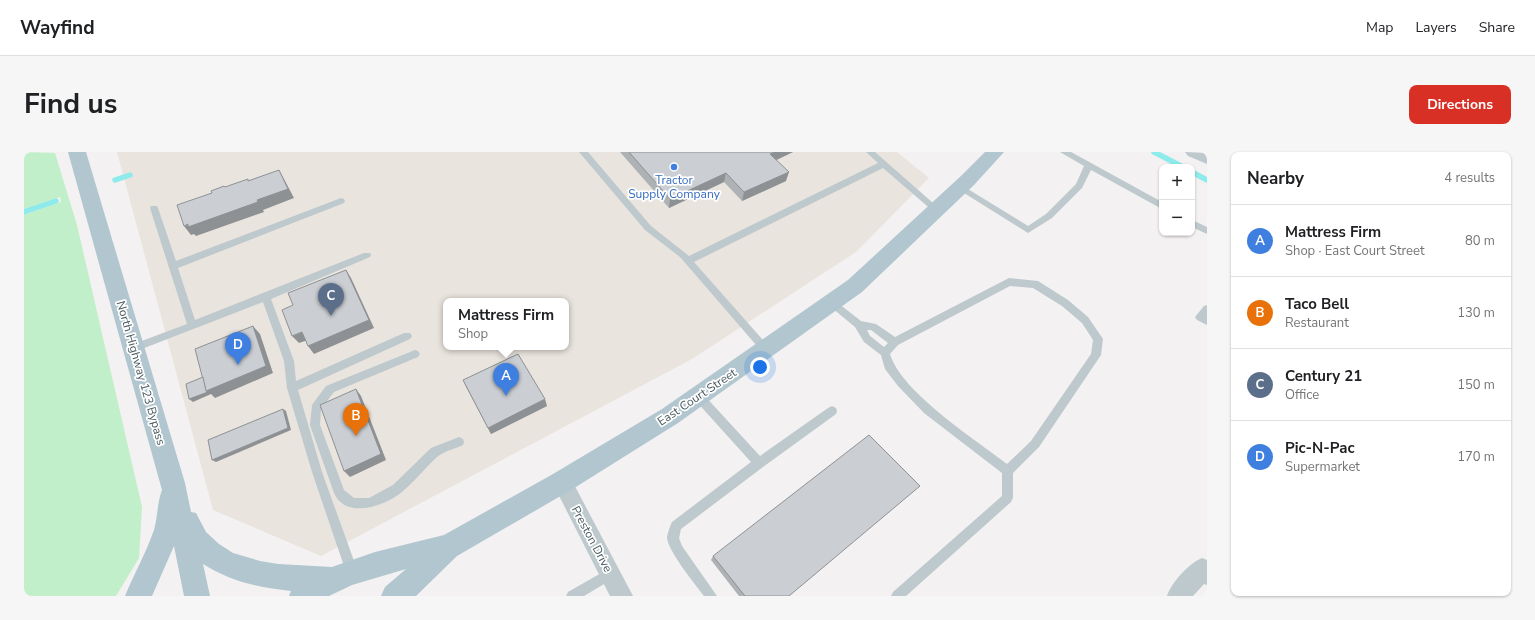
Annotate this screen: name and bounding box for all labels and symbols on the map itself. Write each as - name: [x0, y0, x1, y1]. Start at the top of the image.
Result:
- marker: Tractor Supply Company: [669, 162, 679, 172]
- place label: Tractor Supply Company: [628, 172, 721, 202]
- pin: C: [318, 283, 344, 316]
- street label: North Highway 123 Bypass: [113, 299, 169, 447]
- pin: D: [225, 332, 251, 365]
- your location: [750, 357, 770, 377]
- pin: A: [493, 363, 519, 396]
- street label: East Court Street: [654, 364, 740, 429]
- pin: B: [343, 403, 369, 436]
- street label: Preston Drive: [568, 503, 616, 575]

